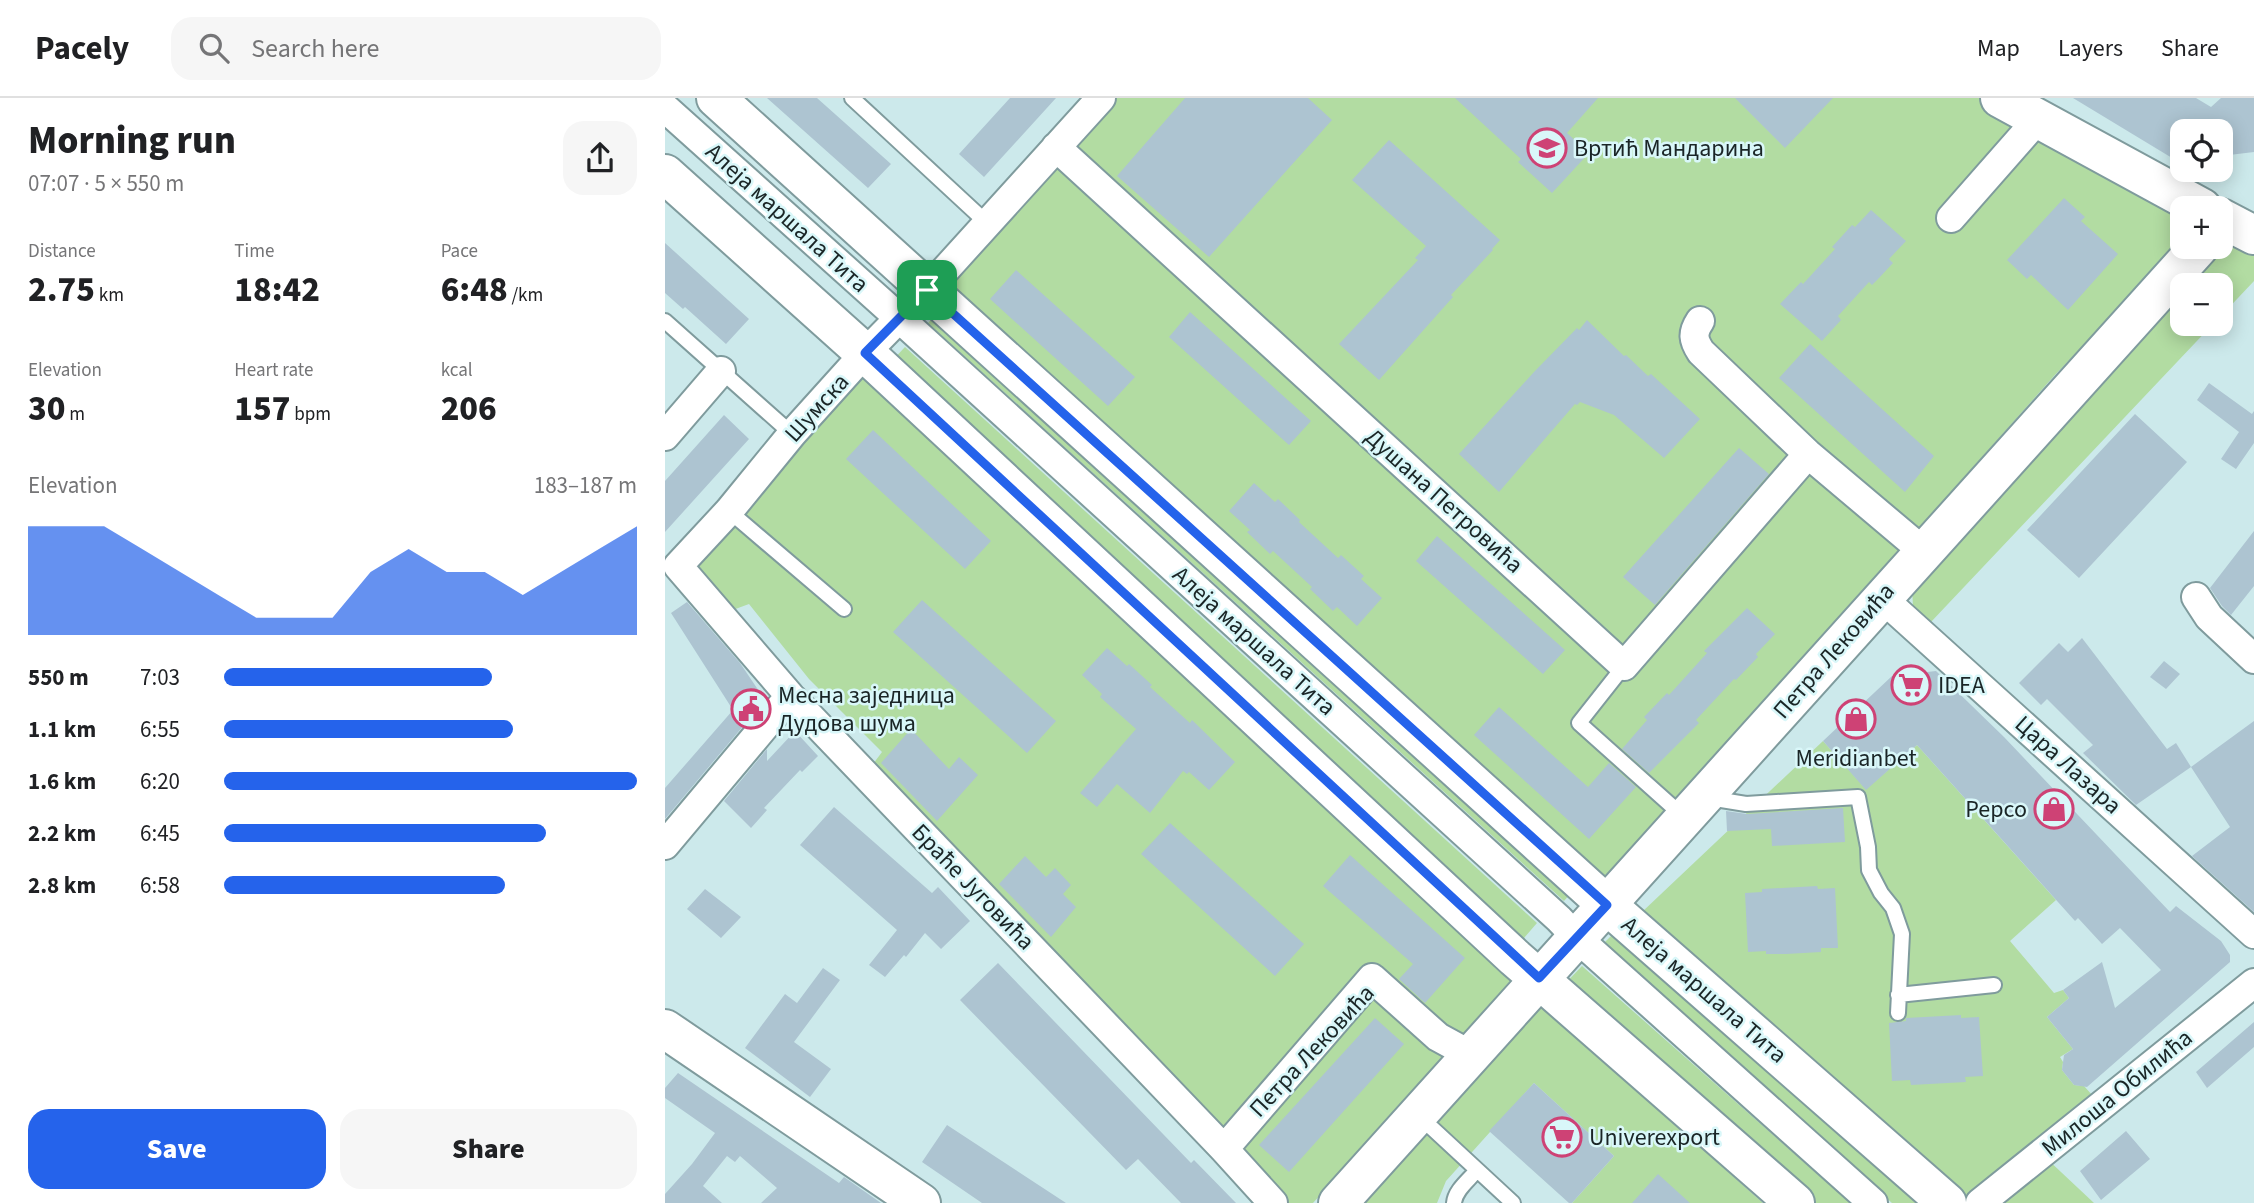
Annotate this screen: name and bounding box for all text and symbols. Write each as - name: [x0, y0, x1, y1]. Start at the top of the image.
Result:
- search box: [171, 17, 661, 80]
- text: Pacely: [35, 25, 129, 72]
- icon: search: [195, 29, 233, 67]
- text: Search here: [251, 30, 379, 67]
- text: Map: [1977, 31, 2020, 66]
- text: Layers: [2058, 31, 2123, 66]
- text: Share: [2161, 31, 2219, 66]
- text: Morning run: [28, 114, 236, 168]
- map controls: [2170, 119, 2233, 336]
- button: locate: [2170, 119, 2233, 182]
- button: share: [563, 121, 637, 195]
- school or university icon: Вртић Мандарина: [1526, 127, 1568, 169]
- place label: Вртић Мандарина: [1574, 131, 1764, 166]
- street label: Алеја маршала Тита: [698, 135, 876, 301]
- text: 07:07 · 5 × 550 m: [28, 167, 184, 200]
- button: +: [2170, 196, 2233, 259]
- text: Distance: [28, 238, 96, 265]
- text: Time: [234, 238, 274, 265]
- text: Pace: [441, 238, 478, 265]
- pin: [897, 260, 957, 320]
- text: 2.75: [28, 265, 95, 315]
- text: 18:42: [234, 265, 320, 315]
- text: 6:48: [441, 265, 508, 315]
- icon: arrive: [908, 271, 946, 309]
- button: −: [2170, 273, 2233, 336]
- text: km: [95, 282, 124, 309]
- text: /km: [508, 282, 543, 309]
- text: Elevation: [28, 357, 102, 384]
- text: Heart rate: [234, 357, 313, 384]
- text: kcal: [441, 357, 473, 384]
- street label: Шумска: [777, 366, 857, 450]
- text: 30: [28, 384, 65, 434]
- text: 157: [234, 384, 290, 434]
- text: 206: [441, 384, 497, 434]
- text: m: [65, 401, 85, 428]
- text: bpm: [290, 401, 331, 428]
- street label: Душана Петровића: [1357, 420, 1531, 582]
- text: Elevation: [28, 469, 118, 502]
- text: 183–187 m: [534, 469, 637, 502]
- street label: Алеја маршала Тита: [1165, 558, 1343, 724]
- street label: Петра Лековића: [1765, 575, 1903, 727]
- text: 550 m: [28, 661, 89, 694]
- text: 7:03: [140, 661, 180, 694]
- supermarket icon: IDEA: [1890, 664, 1932, 706]
- place label: IDEA: [1938, 668, 1985, 703]
- place label: Месна заједница Дудова шума: [778, 678, 955, 741]
- public building icon: Месна заједница Дудова шума: [730, 688, 772, 730]
- shop icon: Meridianbet: [1835, 698, 1877, 740]
- street label: Цара Лазара: [2007, 708, 2129, 822]
- text: 1.1 km: [28, 713, 96, 746]
- text: 6:55: [140, 713, 180, 746]
- place label: Meridianbet: [1795, 741, 1917, 776]
- text: 1.6 km: [28, 765, 96, 798]
- text: 6:20: [140, 765, 180, 798]
- shop icon: Pepco: [2033, 788, 2075, 830]
- place label: Pepco: [1965, 792, 2027, 827]
- street label: Браће Југовића: [903, 816, 1043, 958]
- text: 2.2 km: [28, 817, 96, 850]
- text: 6:45: [140, 817, 180, 850]
- text: 2.8 km: [28, 869, 96, 902]
- text: 6:58: [140, 869, 180, 902]
- street label: Алеја маршала Тита: [1614, 908, 1794, 1072]
- street label: Петра Лековића: [1241, 977, 1383, 1125]
- street label: Милоша Обилића: [2034, 1021, 2200, 1165]
- button: Save: [28, 1109, 326, 1189]
- button: Share: [340, 1109, 637, 1189]
- supermarket icon: Univerexport: [1541, 1116, 1583, 1158]
- place label: Univerexport: [1589, 1120, 1720, 1155]

